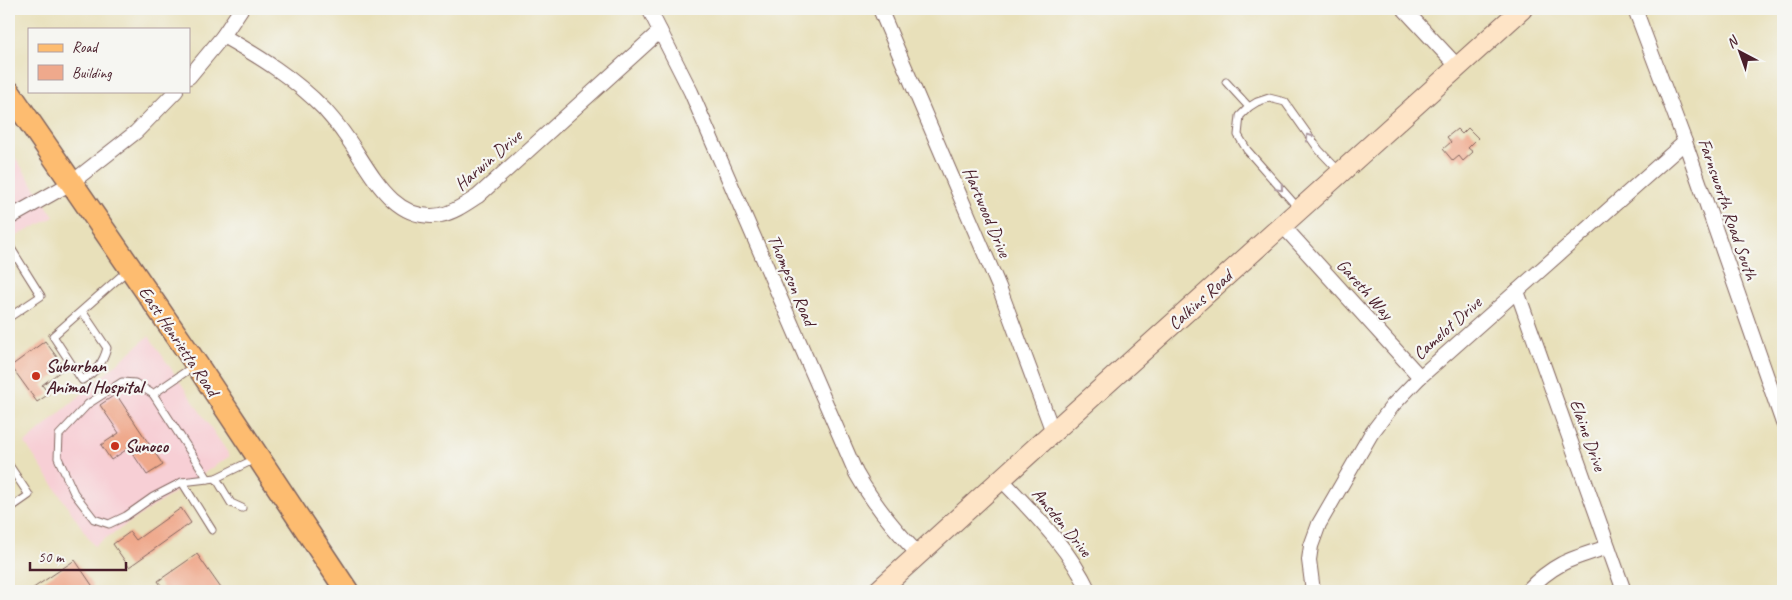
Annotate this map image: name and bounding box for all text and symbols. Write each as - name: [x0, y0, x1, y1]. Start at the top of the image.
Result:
- legend: [28, 28, 190, 92]
- north arrow: [1714, 28, 1764, 78]
- text: N: [1723, 32, 1742, 52]
- text: Road: [72, 38, 99, 57]
- text: Building: [72, 64, 112, 83]
- street label: Harwin Drive: [450, 124, 527, 195]
- one-way arrow: [1306, 133, 1315, 143]
- street label: Farnsworth Road South: [1693, 135, 1763, 284]
- street label: Hartwood Drive: [958, 164, 1016, 262]
- one-way arrow: [1274, 182, 1283, 191]
- street label: Thompson Road: [763, 231, 822, 332]
- street label: Gareth Way: [1332, 254, 1399, 325]
- street label: Calkins Road: [1163, 264, 1239, 335]
- street label: East Henrietta Road: [134, 282, 226, 403]
- street label: Camelot Drive: [1408, 291, 1487, 364]
- place label: Suburban Animal Hospital: [46, 355, 147, 398]
- marker: Suburban Animal Hospital: [30, 370, 42, 382]
- street label: Elaine Drive: [1565, 396, 1611, 475]
- place label: Sunoco: [125, 435, 169, 457]
- marker: Sunoco: [109, 440, 121, 452]
- street label: Amsden Drive: [1027, 483, 1097, 562]
- scale bar: [30, 540, 126, 572]
- text: 50 m: [38, 548, 65, 567]

